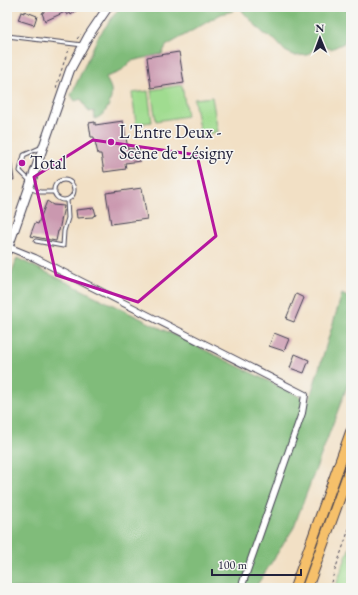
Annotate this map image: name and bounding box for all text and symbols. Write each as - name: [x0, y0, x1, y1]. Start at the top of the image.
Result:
- north arrow: [300, 18, 340, 58]
- text: N: [315, 21, 324, 35]
- place label: L'Entre Deux - Scène de Lésigny: [119, 120, 234, 164]
- marker: L'Entre Deux - Scène de Lésigny: [106, 137, 116, 147]
- place label: Total: [30, 151, 66, 174]
- marker: Total: [17, 158, 27, 168]
- scale bar: [212, 551, 301, 577]
- text: 100 m: [218, 557, 248, 573]

